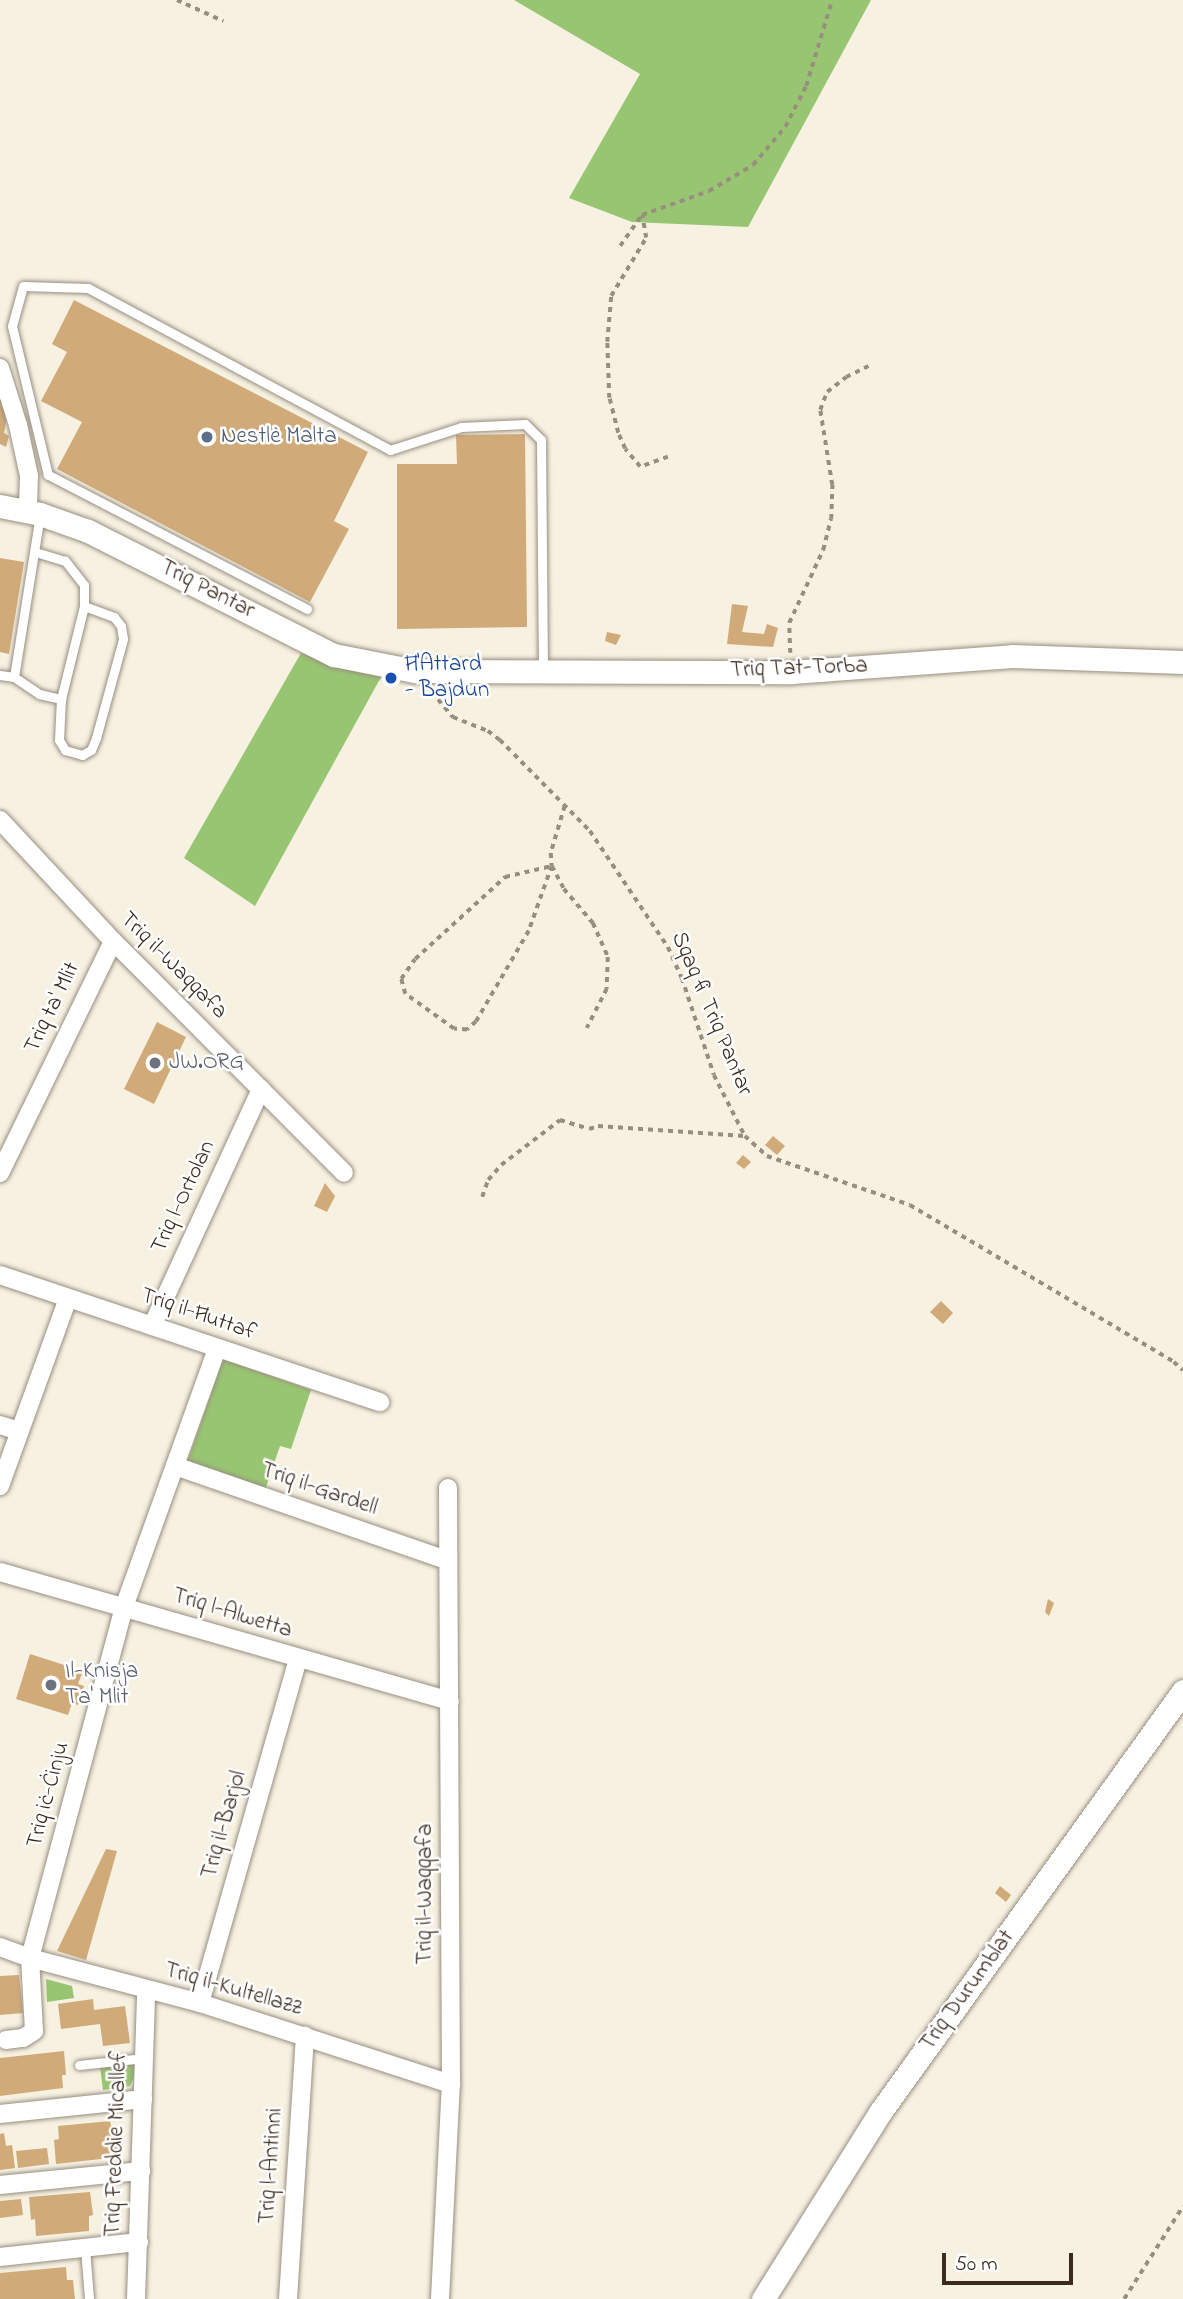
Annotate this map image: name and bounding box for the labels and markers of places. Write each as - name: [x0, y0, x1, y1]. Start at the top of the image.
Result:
- place label: Nestlè Malta: [221, 423, 337, 451]
- marker: Nestlè Malta: [199, 429, 215, 445]
- place label: Ħ'Attard - Bajdun: [405, 651, 489, 705]
- marker: Ħ'Attard - Bajdun: [383, 670, 399, 686]
- place label: JW.ORG: [169, 1049, 244, 1077]
- marker: JW.ORG: [147, 1055, 163, 1071]
- place label: Il-Knisja Ta' Mlit: [65, 1658, 138, 1712]
- marker: Il-Knisja Ta' Mlit: [43, 1677, 59, 1693]

